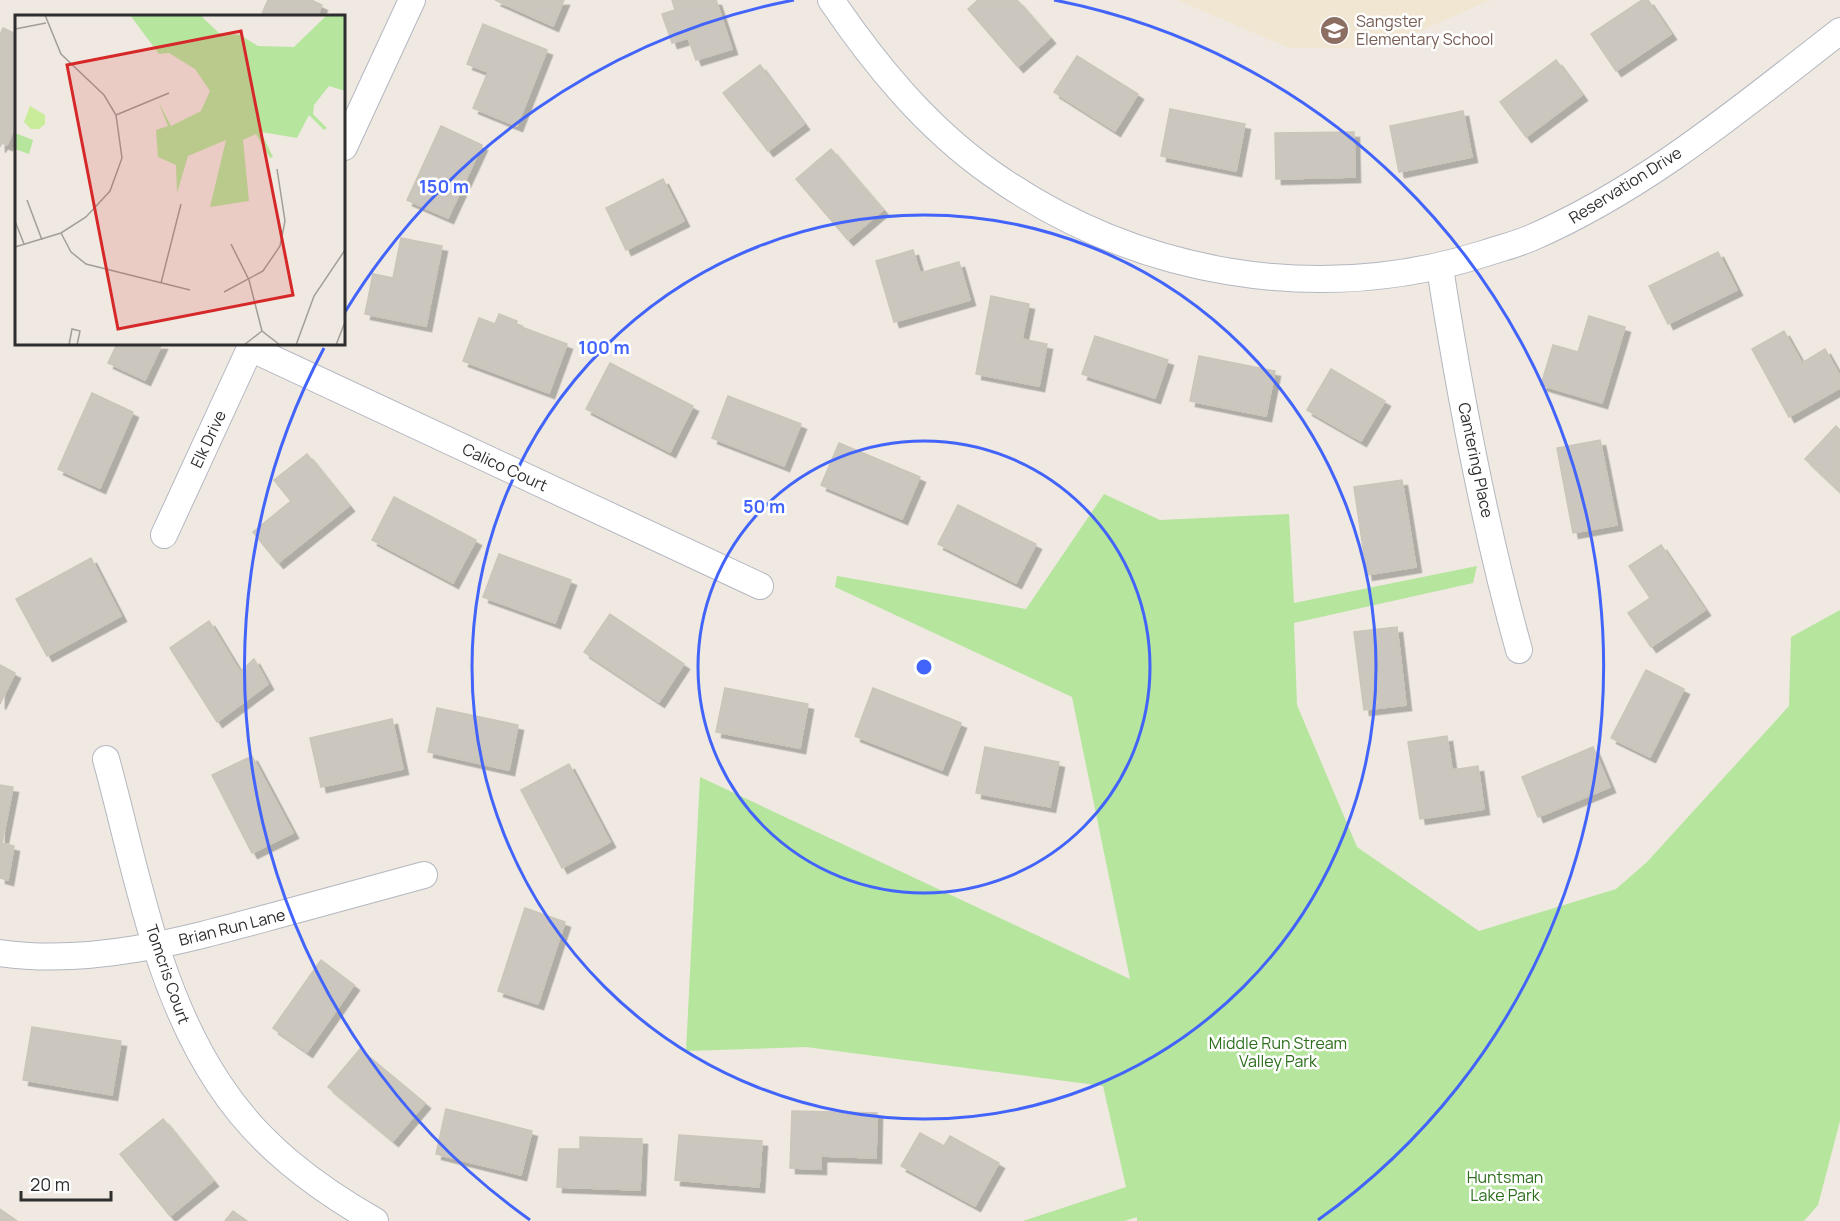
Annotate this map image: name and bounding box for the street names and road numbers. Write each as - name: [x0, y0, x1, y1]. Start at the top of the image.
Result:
- street label: Reservation Drive: [1564, 141, 1686, 229]
- street label: Cantering Place: [1453, 400, 1499, 520]
- street label: Elk Drive: [185, 407, 231, 471]
- street label: Calico Court: [459, 438, 551, 496]
- street label: Brian Run Lane: [176, 903, 288, 951]
- street label: Tomcris Court: [141, 921, 195, 1027]

